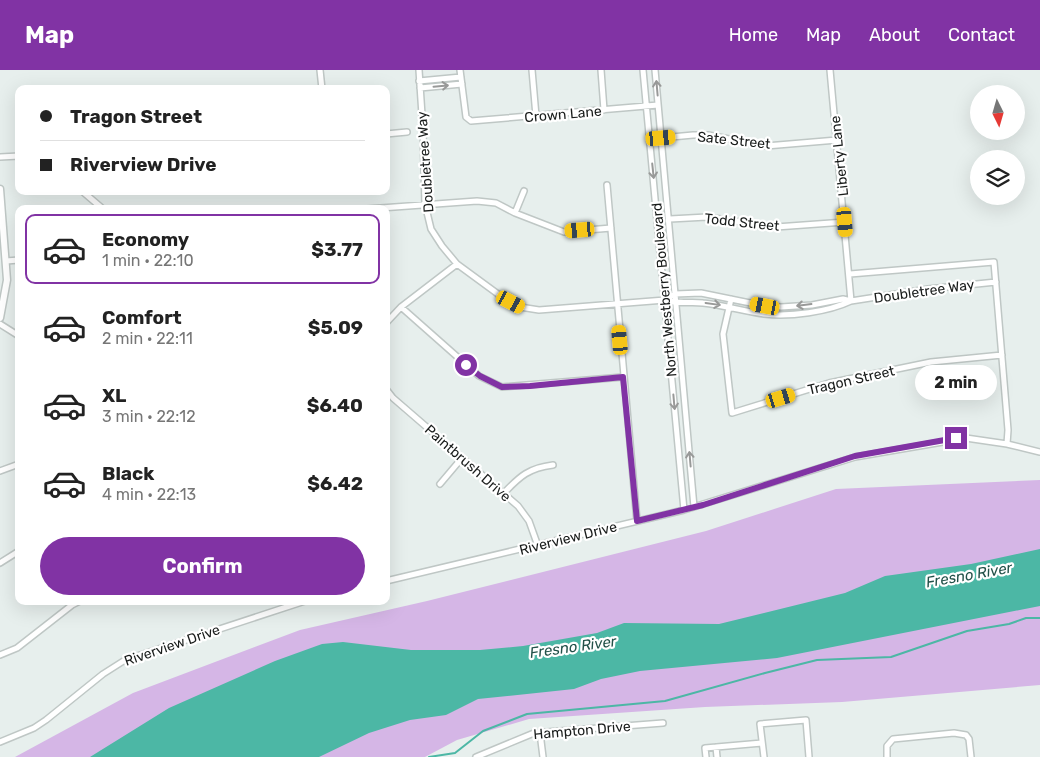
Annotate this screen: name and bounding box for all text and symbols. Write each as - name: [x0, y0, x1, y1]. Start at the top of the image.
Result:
- text: Map: [25, 21, 74, 49]
- text: Home: [729, 24, 778, 46]
- text: Map: [806, 24, 841, 46]
- text: About: [869, 24, 920, 46]
- text: Contact: [948, 24, 1015, 46]
- one-way arrow: [652, 80, 661, 96]
- one-way arrow: [433, 81, 449, 90]
- north arrow: [970, 85, 1025, 140]
- map controls: [970, 85, 1025, 205]
- street label: Crown Lane: [524, 103, 603, 126]
- text: Tragon Street: [70, 105, 202, 128]
- street label: Doubletree Way: [413, 111, 438, 213]
- street label: Liberty Lane: [827, 115, 852, 197]
- street label: Sate Street: [696, 128, 772, 153]
- car: [645, 129, 676, 147]
- button: layers: [970, 150, 1025, 205]
- text: Riverview Drive: [70, 153, 217, 176]
- one-way arrow: [648, 162, 658, 178]
- street label: North Westberry Boulevard: [648, 202, 681, 378]
- car: [836, 206, 853, 238]
- street label: Todd Street: [704, 210, 781, 235]
- car: [564, 221, 595, 239]
- icon: car: [42, 227, 87, 272]
- text: Economy: [102, 228, 189, 251]
- text: $3.77: [311, 238, 363, 261]
- text: 1 min · 22:10: [102, 251, 194, 270]
- street label: Doubletree Way: [873, 276, 976, 307]
- car: [494, 288, 527, 316]
- car: [748, 296, 781, 316]
- one-way arrow: [704, 299, 720, 309]
- one-way arrow: [796, 300, 812, 310]
- icon: car: [42, 305, 87, 350]
- text: Comfort: [102, 306, 182, 329]
- text: $5.09: [308, 316, 363, 339]
- car: [611, 324, 628, 356]
- text: 2 min · 22:11: [102, 329, 193, 348]
- route start: [455, 354, 477, 376]
- street label: Tragon Street: [806, 362, 897, 399]
- callout: 2 min: [915, 366, 997, 400]
- text: 2 min: [934, 373, 978, 392]
- icon: car: [42, 383, 87, 428]
- text: XL: [102, 384, 126, 407]
- car: [764, 386, 797, 410]
- text: $6.40: [307, 394, 363, 417]
- one-way arrow: [669, 394, 679, 410]
- text: 3 min · 22:12: [102, 407, 196, 426]
- street label: Paintbrush Drive: [421, 421, 514, 506]
- route end: [945, 427, 967, 449]
- one-way arrow: [685, 451, 695, 467]
- icon: car: [42, 461, 87, 506]
- text: Black: [102, 462, 154, 485]
- text: $6.42: [307, 472, 363, 495]
- text: 4 min · 22:13: [102, 485, 196, 504]
- street label: Riverview Drive: [518, 518, 619, 559]
- button: Confirm: [40, 537, 365, 595]
- water label: Fresno River: [924, 558, 1015, 591]
- street label: Riverview Drive: [122, 621, 222, 670]
- water label: Fresno River: [529, 632, 619, 662]
- street label: Hampton Drive: [533, 718, 632, 743]

